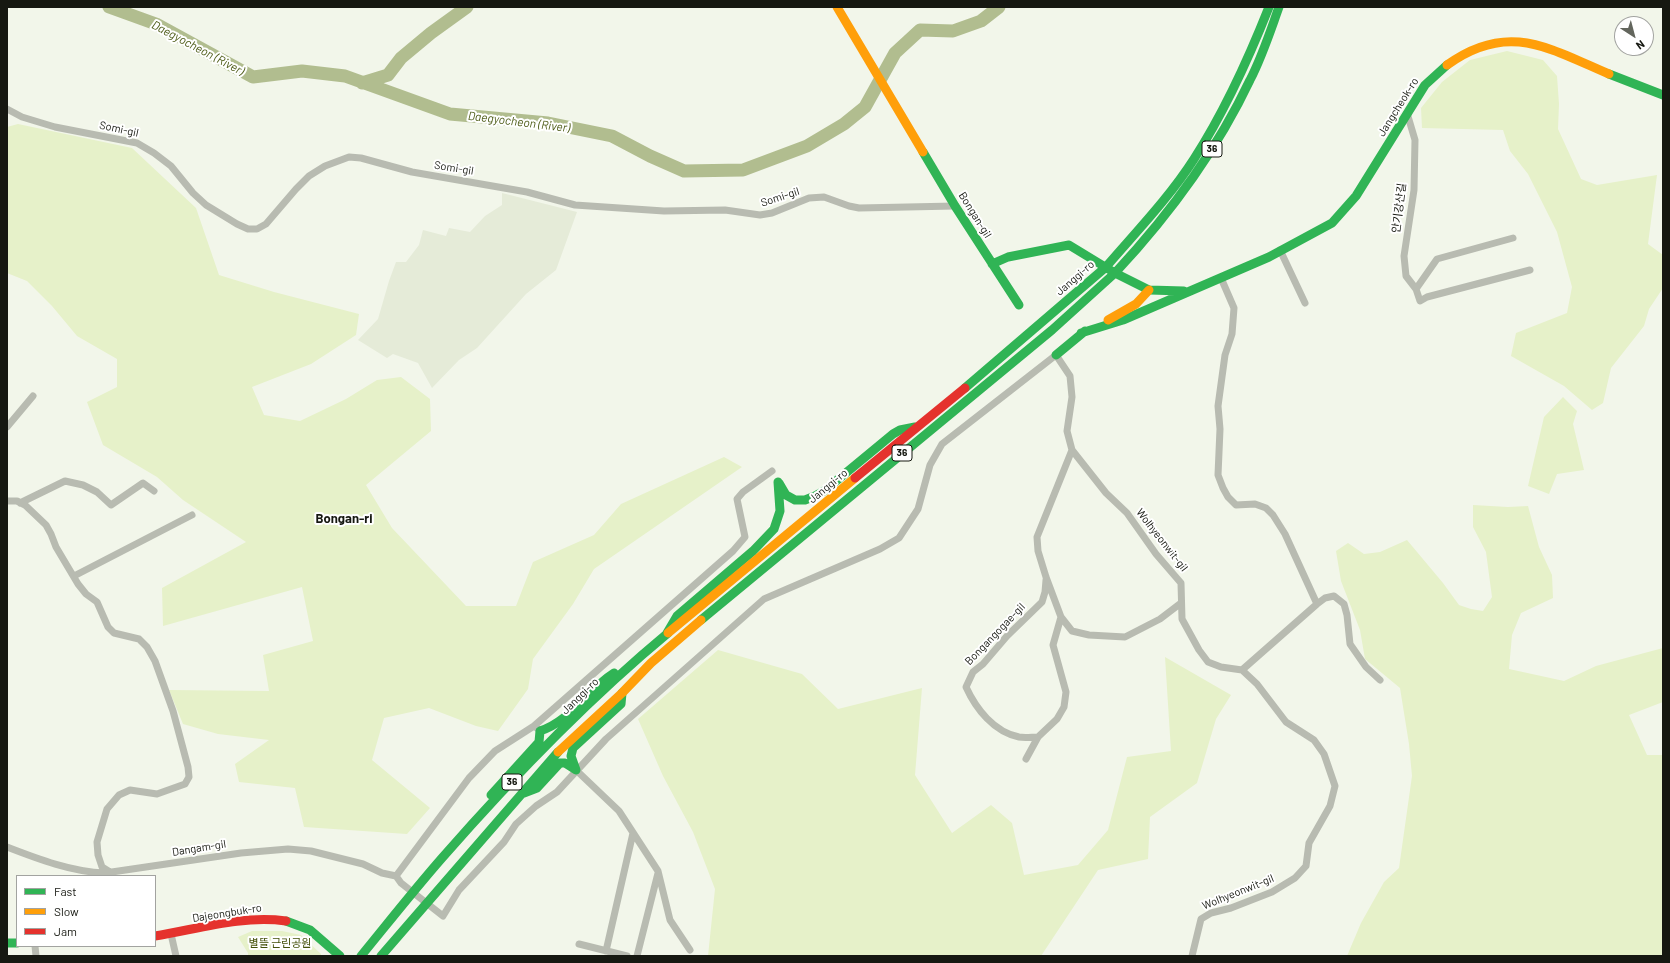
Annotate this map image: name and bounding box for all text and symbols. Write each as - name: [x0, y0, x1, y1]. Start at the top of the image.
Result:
- north arrow: [1614, 16, 1654, 56]
- water label: Daegyocheon (River): [149, 18, 247, 78]
- text: N: [1634, 38, 1648, 53]
- street label: Jangcheok-ro: [1375, 75, 1421, 139]
- water label: Daegyocheon (River): [467, 109, 571, 135]
- street label: Somi-gil: [98, 118, 140, 140]
- road number: 36: [1202, 141, 1222, 157]
- street label: Somi-gil: [433, 158, 475, 178]
- street label: 안기강산길: [1389, 182, 1409, 234]
- street label: Somi-gil: [759, 185, 801, 209]
- street label: Bongan-gil: [956, 190, 994, 240]
- street label: Janggi-ro: [1053, 258, 1097, 298]
- road number: 36: [892, 445, 912, 461]
- street label: Janggi-ro: [806, 466, 850, 506]
- street label: Wolhyeonwit-gil: [1133, 506, 1191, 574]
- district label: Bongan-ri: [315, 511, 373, 527]
- street label: Bongangogae-gil: [962, 600, 1028, 668]
- street label: Janggi-ro: [559, 675, 601, 717]
- road number: 36: [502, 774, 522, 790]
- street label: Dangam-gil: [171, 837, 227, 859]
- street label: Wolhyeonwit-gil: [1200, 872, 1276, 912]
- legend: [16, 875, 156, 947]
- text: Fast: [54, 884, 77, 898]
- street label: Dajeongbuk-ro: [191, 901, 263, 925]
- text: Slow: [54, 904, 79, 918]
- text: Jam: [54, 924, 77, 938]
- park label: 별뜰 근린공원: [249, 936, 311, 950]

